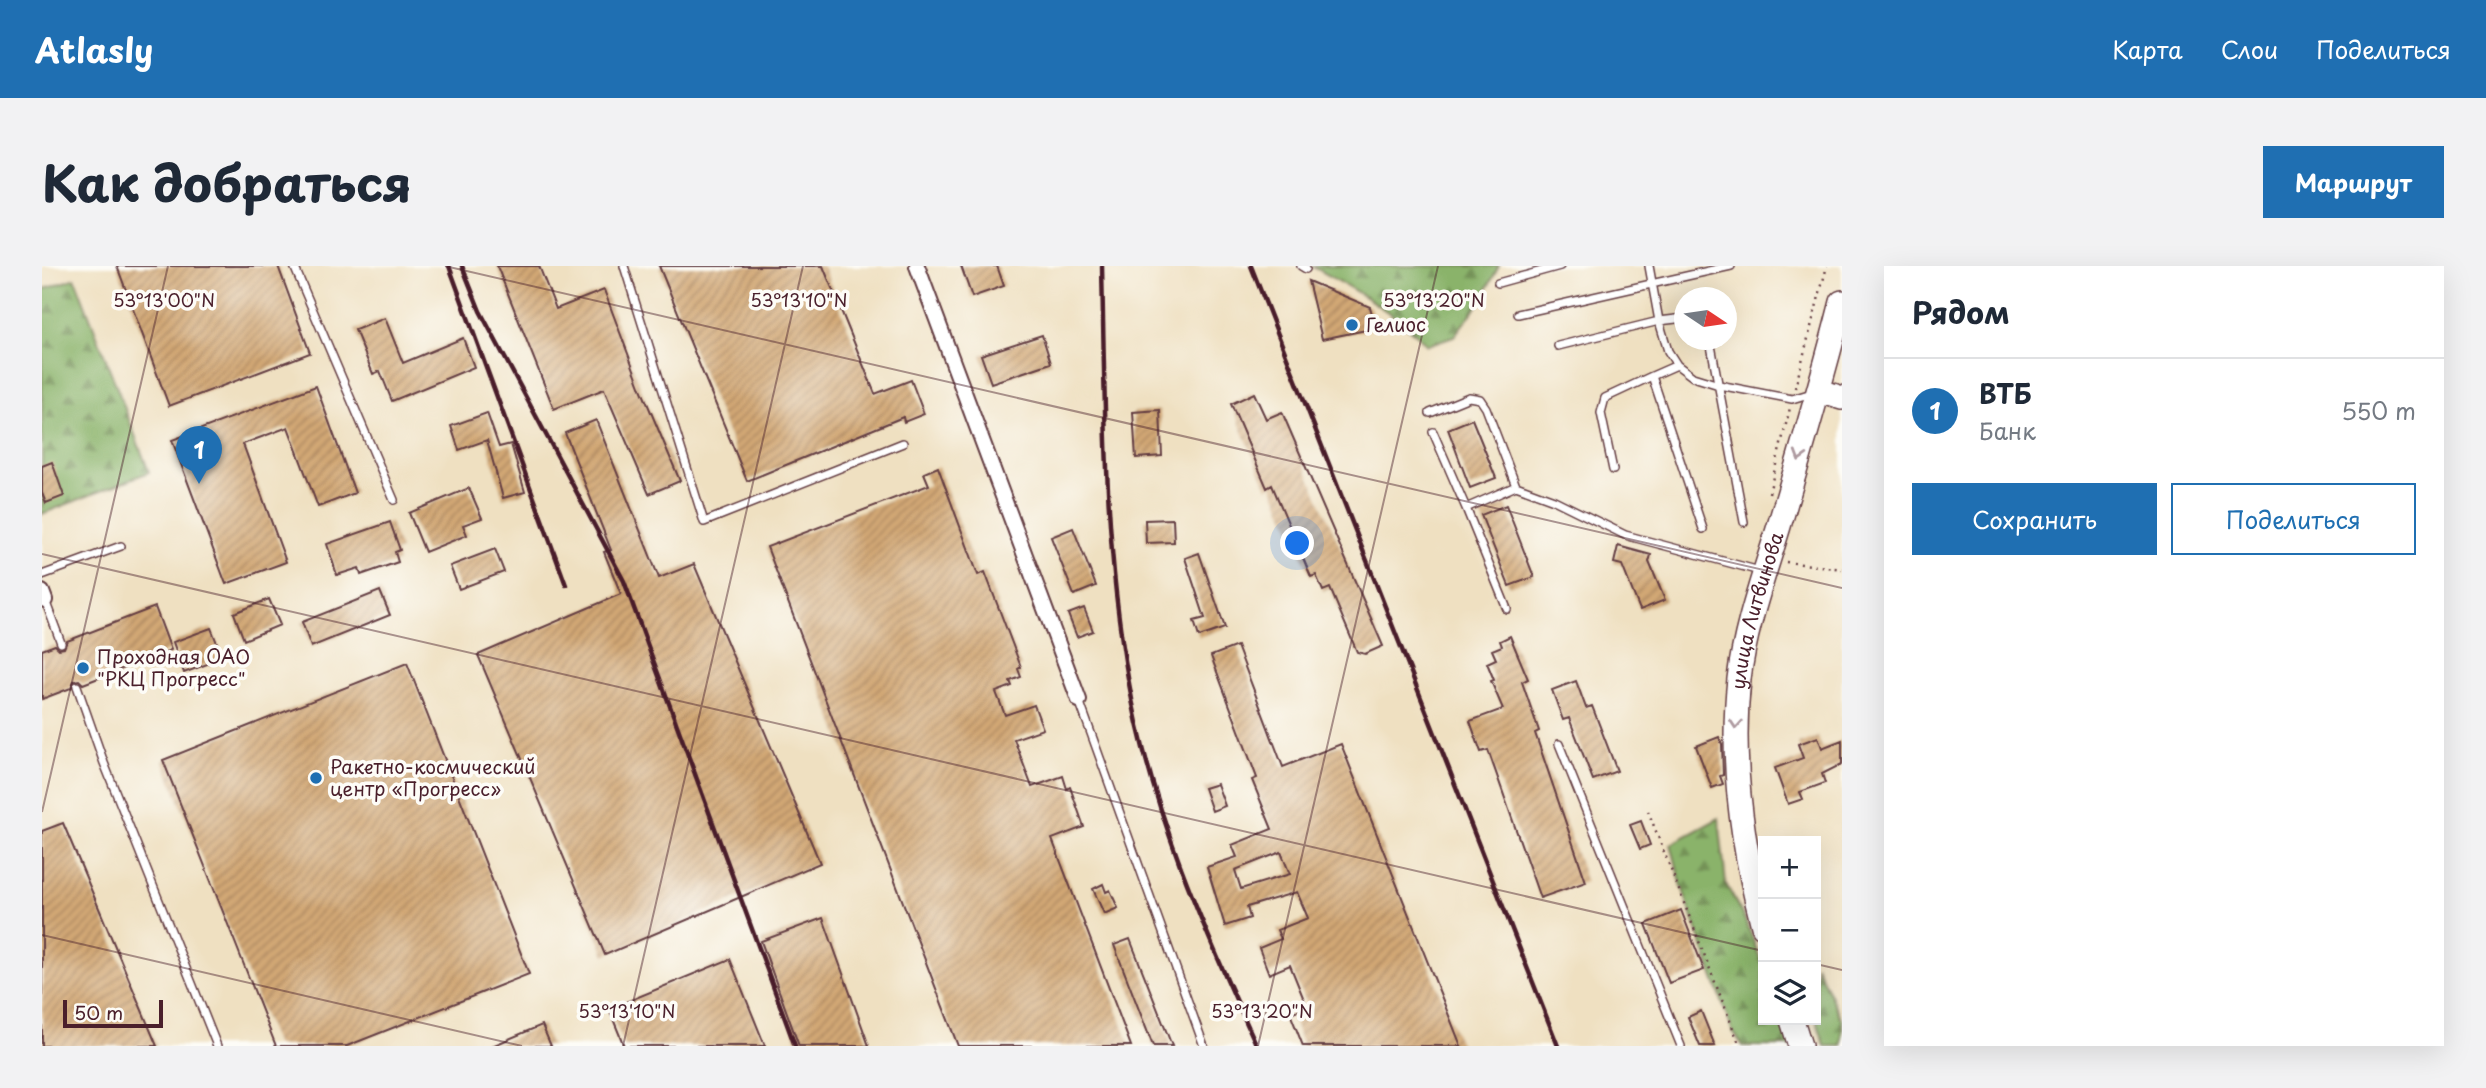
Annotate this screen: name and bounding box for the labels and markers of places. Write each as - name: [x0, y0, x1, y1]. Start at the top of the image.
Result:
- place label: Гелиос: [1366, 310, 1426, 338]
- marker: Гелиос: [1344, 317, 1360, 333]
- pin: 1: [176, 426, 222, 484]
- place label: Проходная ОАО "РКЦ Прогресс": [97, 642, 250, 692]
- marker: Проходная ОАО "РКЦ Прогресс": [75, 660, 91, 676]
- place label: Ракетно-космический центр «Прогресс»: [330, 752, 536, 802]
- marker: Ракетно-космический центр «Прогресс»: [308, 770, 324, 786]

